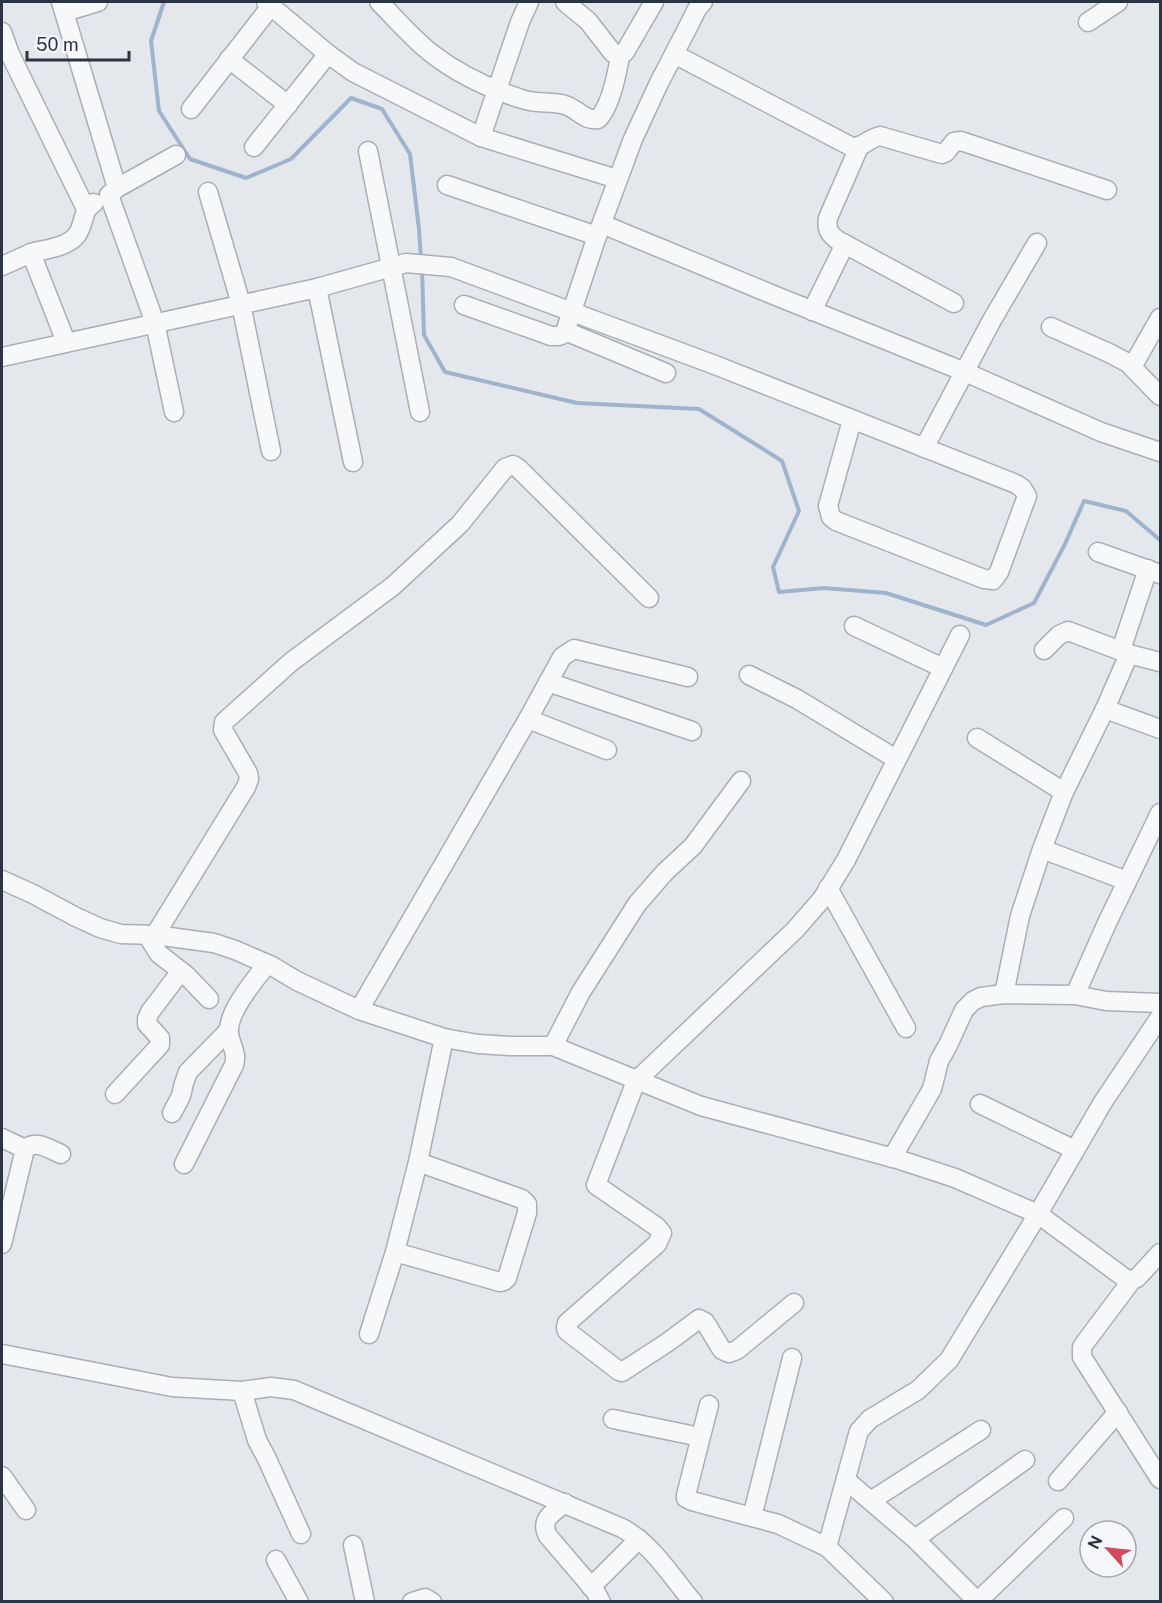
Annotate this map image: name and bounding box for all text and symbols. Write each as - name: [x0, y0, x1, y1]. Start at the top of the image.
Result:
- scale bar: [27, 24, 129, 62]
- text: 50 m: [36, 34, 79, 55]
- north arrow: [1078, 1519, 1138, 1579]
- text: N: [1084, 1533, 1106, 1552]

